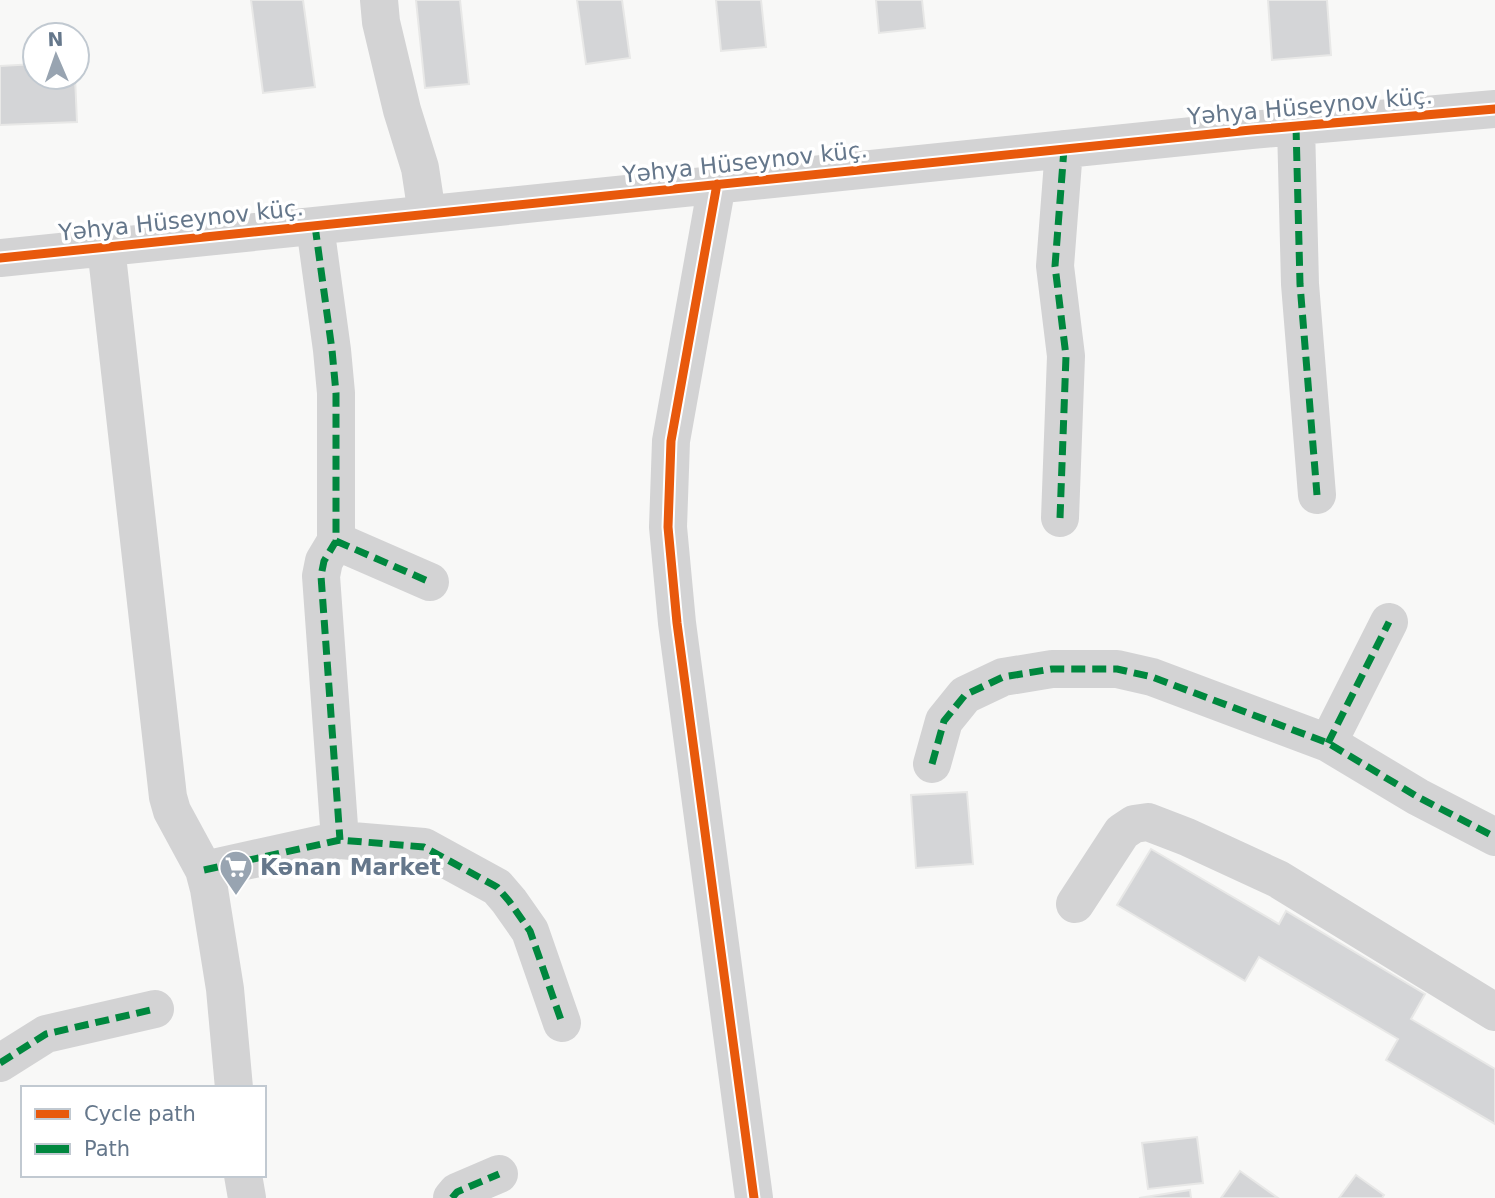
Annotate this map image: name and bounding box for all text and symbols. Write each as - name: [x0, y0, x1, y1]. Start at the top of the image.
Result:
- north arrow: [21, 21, 91, 91]
- text: N: [47, 28, 64, 50]
- street label: Yəhya Hüseynov küç.: [1185, 82, 1434, 130]
- street label: Yəhya Hüseynov küç.: [620, 136, 869, 188]
- street label: Yəhya Hüseynov küç.: [56, 194, 305, 246]
- supermarket icon: Kənan Market: [217, 848, 255, 897]
- place label: Kənan Market: [260, 854, 441, 880]
- legend: [21, 1086, 266, 1177]
- text: Cycle path: [84, 1102, 196, 1126]
- text: Path: [84, 1137, 130, 1161]

